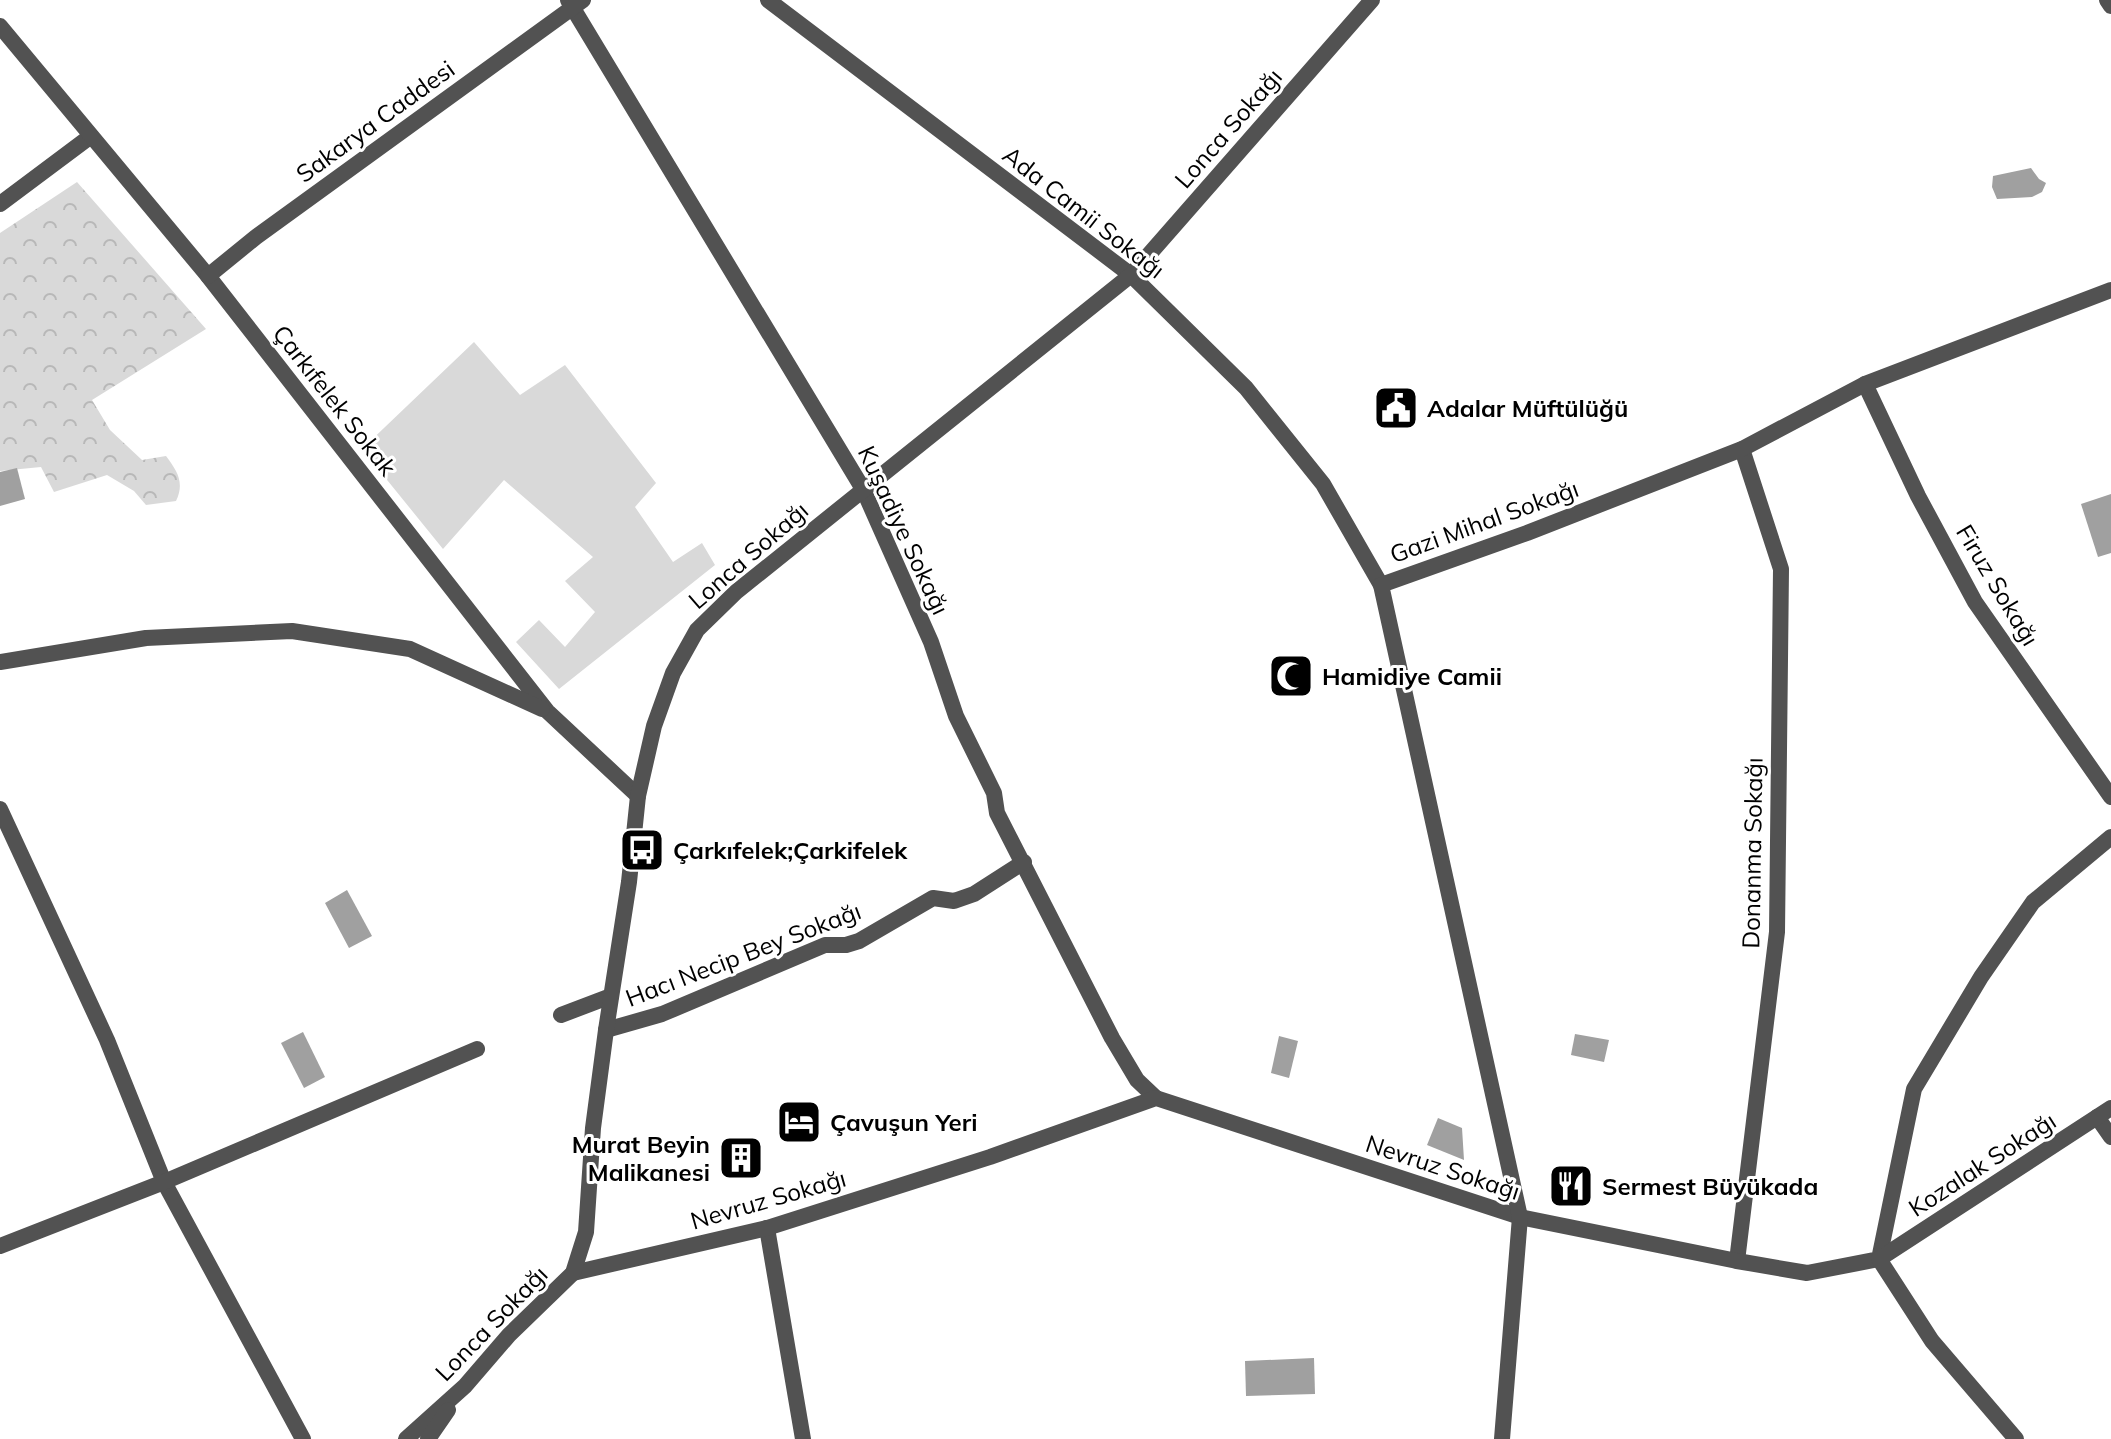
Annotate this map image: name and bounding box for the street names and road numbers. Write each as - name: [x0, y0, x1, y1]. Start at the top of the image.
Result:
- street label: Sakarya Caddesi: [290, 53, 460, 189]
- street label: Lonca Sokağı: [1168, 62, 1288, 194]
- street label: Ada Camii Sokağı: [997, 139, 1171, 285]
- street label: Çarkıfelek Sokak: [267, 319, 404, 482]
- street label: Kuşadiye Sokağı: [852, 441, 956, 619]
- street label: Gazi Mihal Sokağı: [1386, 473, 1582, 569]
- street label: Lonca Sokağı: [682, 495, 814, 615]
- street label: Firuz Sokağı: [1950, 519, 2046, 651]
- street label: Donanma Sokağı: [1735, 757, 1769, 949]
- street label: Hacı Necip Bey Sokağı: [621, 895, 865, 1013]
- street label: Kozalak Sokağı: [1903, 1105, 2061, 1223]
- street label: Nevruz Sokağı: [1362, 1128, 1524, 1206]
- street label: Nevruz Sokağı: [687, 1162, 849, 1236]
- street label: Lonca Sokağı: [429, 1259, 553, 1387]

